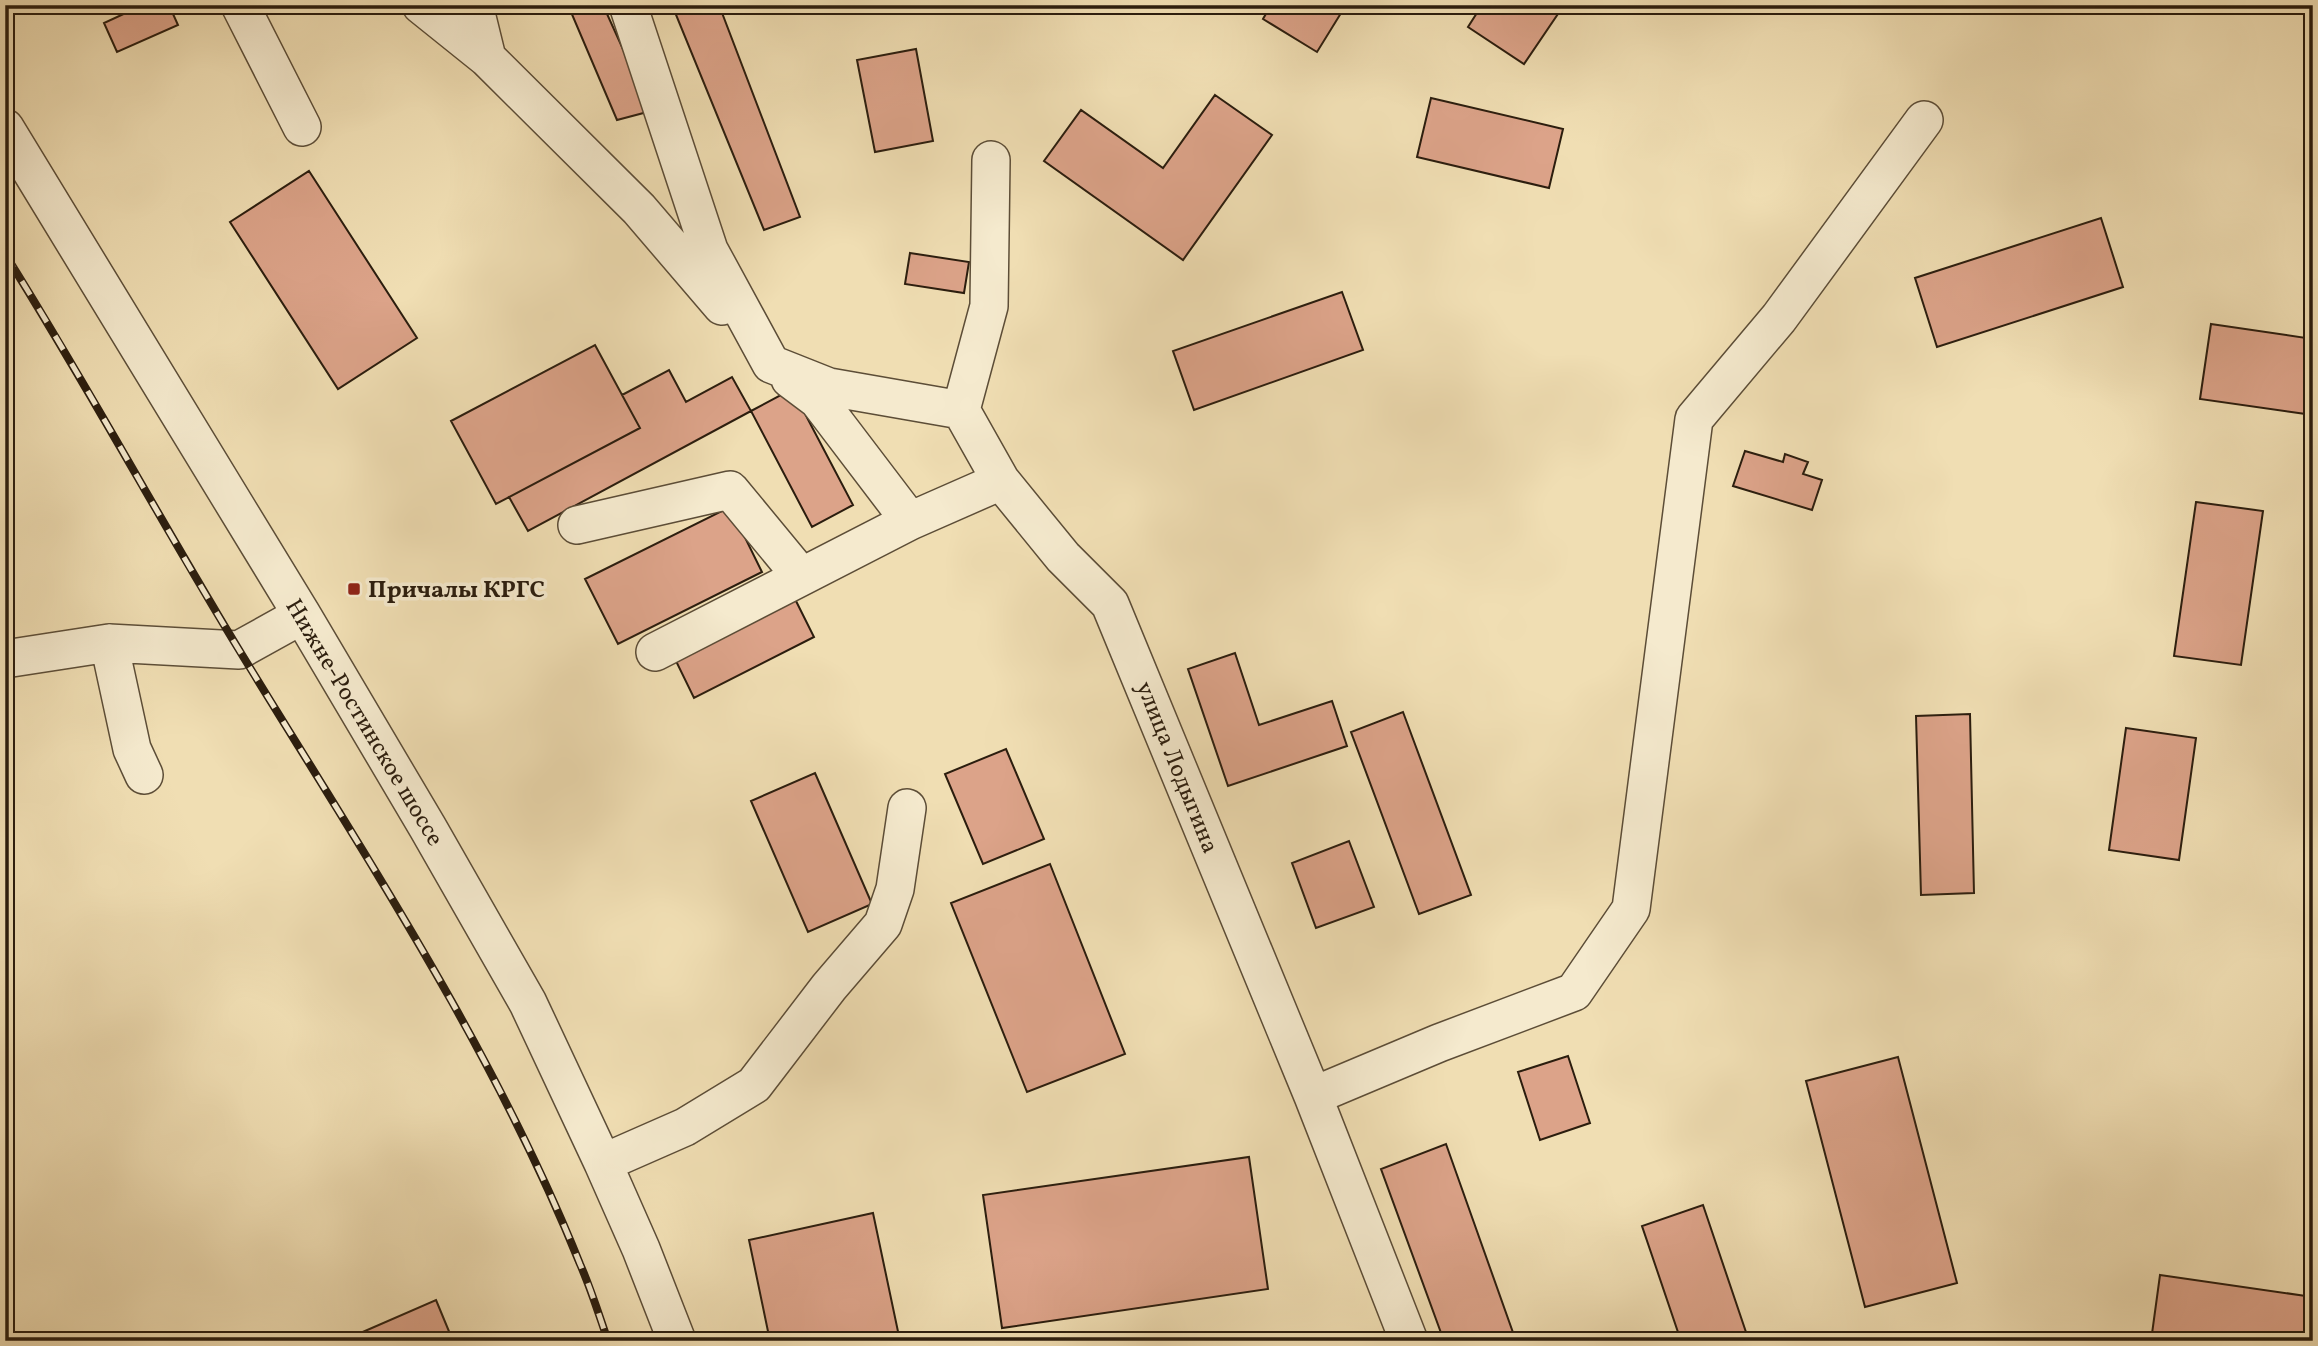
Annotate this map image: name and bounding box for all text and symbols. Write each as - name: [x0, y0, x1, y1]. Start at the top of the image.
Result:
- place label: Причалы КРГС: [368, 574, 545, 608]
- marker: Причалы КРГС: [346, 581, 362, 597]
- street label: Нижне-Ростинское шоссе: [276, 593, 451, 853]
- street label: улица Лодыгина: [1126, 677, 1226, 859]

